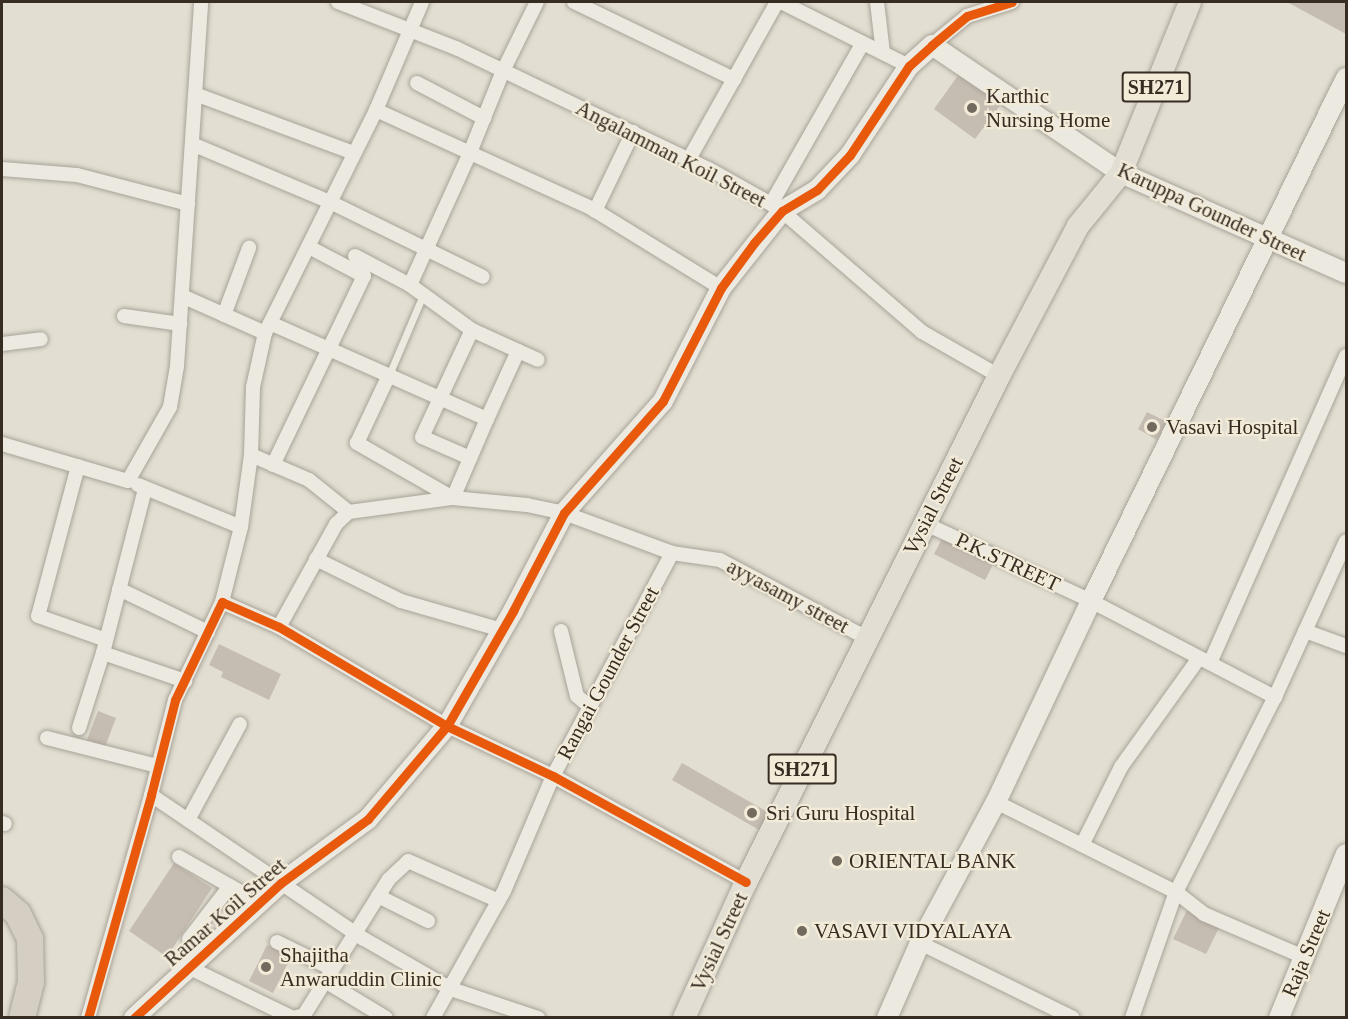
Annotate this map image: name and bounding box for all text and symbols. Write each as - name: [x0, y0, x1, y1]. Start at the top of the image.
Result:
- road number: SH271: [1122, 70, 1190, 104]
- place label: Karthic Nursing Home: [986, 83, 1110, 133]
- street label: Angalamman Koil Street: [572, 95, 770, 213]
- marker: Karthic Nursing Home: [963, 99, 981, 117]
- street label: Karuppa Gounder Street: [1114, 157, 1310, 267]
- place label: Vasavi Hospital: [1166, 414, 1298, 440]
- marker: Vasavi Hospital: [1143, 418, 1161, 436]
- street label: Vysial Street: [898, 453, 968, 559]
- street label: P.K.STREET: [952, 527, 1064, 597]
- street label: ayyasamy street: [723, 553, 853, 639]
- street label: Rangai Gounder Street: [552, 582, 664, 764]
- road number: SH271: [768, 752, 836, 786]
- place label: Sri Guru Hospital: [766, 800, 915, 826]
- marker: Sri Guru Hospital: [743, 804, 761, 822]
- place label: ORIENTAL BANK: [849, 848, 1017, 874]
- street label: Ramar Koil Street: [159, 852, 291, 972]
- marker: ORIENTAL BANK: [830, 854, 844, 868]
- street label: Vysial Street: [685, 888, 753, 996]
- street label: Raja Street: [1276, 905, 1336, 1001]
- place label: VASAVI VIDYALAYA: [814, 918, 1013, 944]
- marker: VASAVI VIDYALAYA: [795, 924, 809, 938]
- place label: Shajitha Anwaruddin Clinic: [280, 942, 442, 992]
- marker: Shajitha Anwaruddin Clinic: [257, 958, 275, 976]

